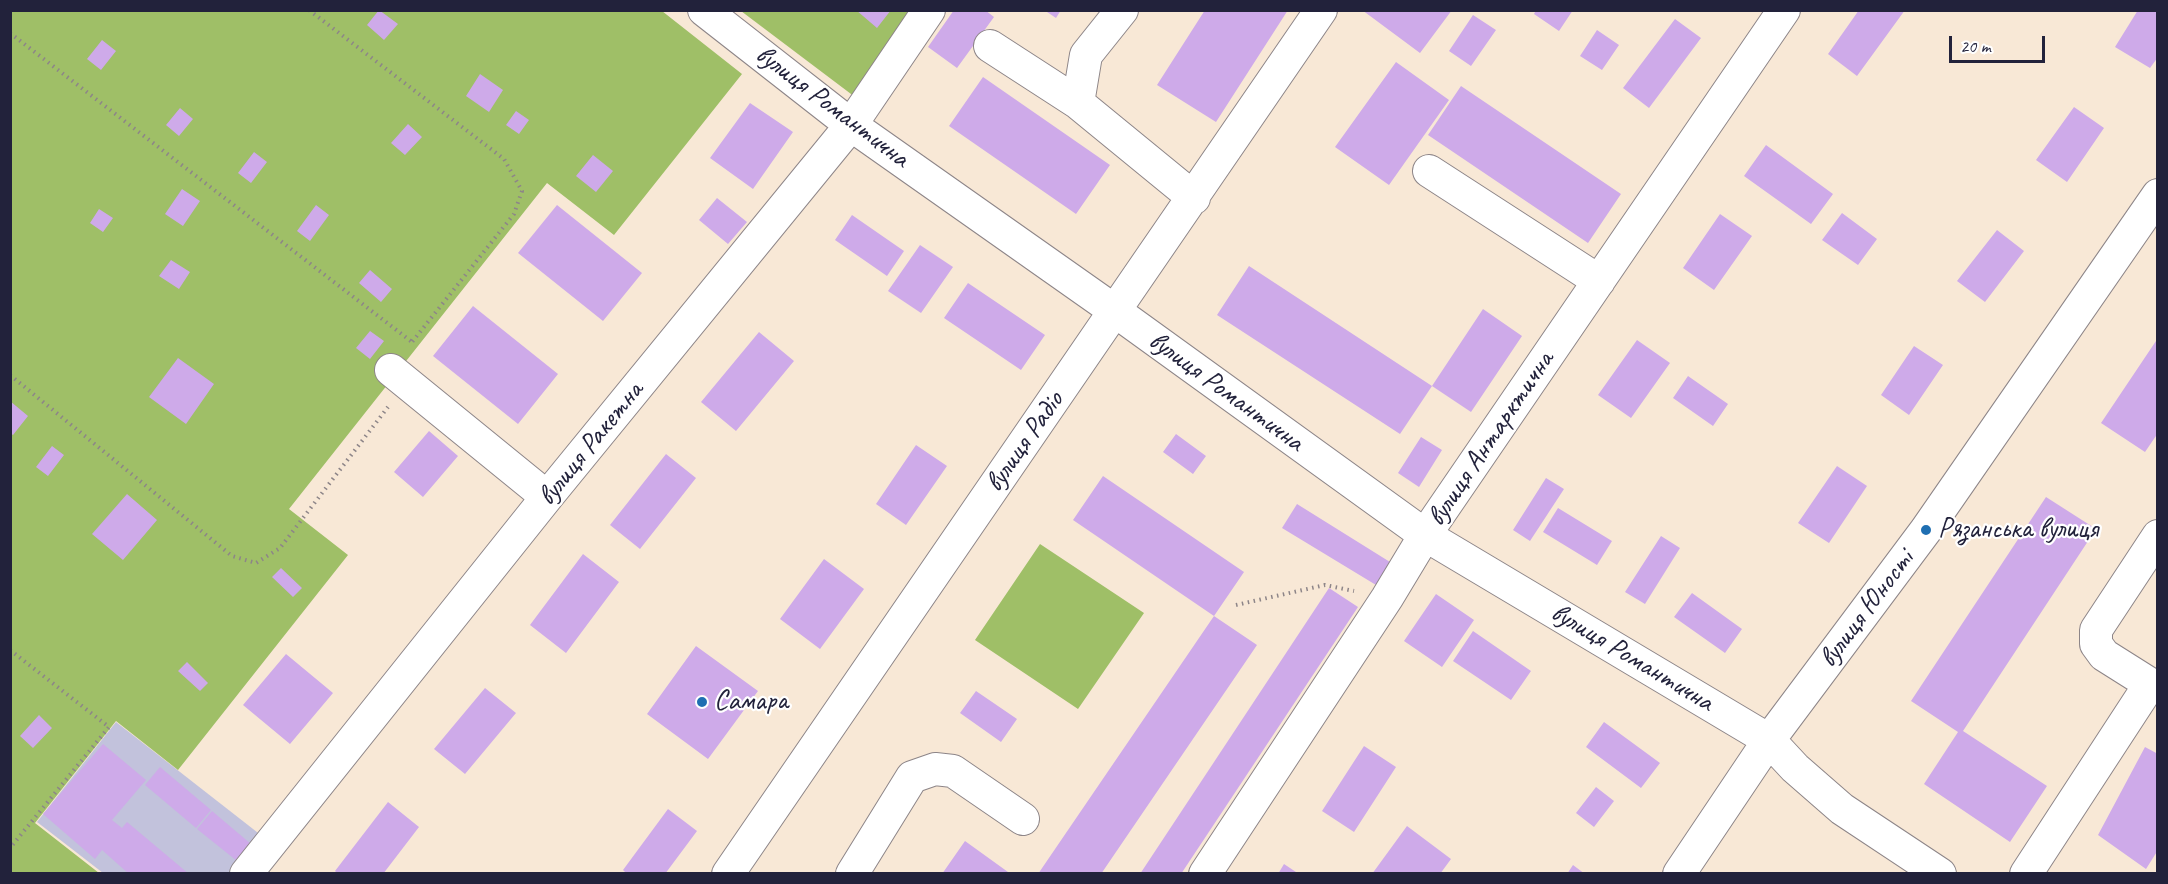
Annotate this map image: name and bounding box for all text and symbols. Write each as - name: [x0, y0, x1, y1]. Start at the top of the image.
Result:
- scale bar: [1952, 24, 2048, 62]
- text: 20 m: [1960, 35, 1991, 57]
- street label: вулиця Романтична: [749, 38, 915, 176]
- street label: вулиця Романтична: [1142, 324, 1310, 460]
- street label: вулиця Антарктична: [1420, 345, 1562, 533]
- street label: вулиця Ракетна: [531, 375, 651, 513]
- street label: вулиця Радіо: [978, 385, 1072, 499]
- place label: Рязанська вулиця: [1938, 513, 2098, 547]
- marker: Рязанська вулиця: [1919, 523, 1933, 537]
- street label: вулиця Юності: [1812, 544, 1922, 674]
- street label: вулиця Романтична: [1545, 596, 1719, 720]
- place label: Самара: [714, 685, 788, 719]
- marker: Самара: [695, 695, 709, 709]

